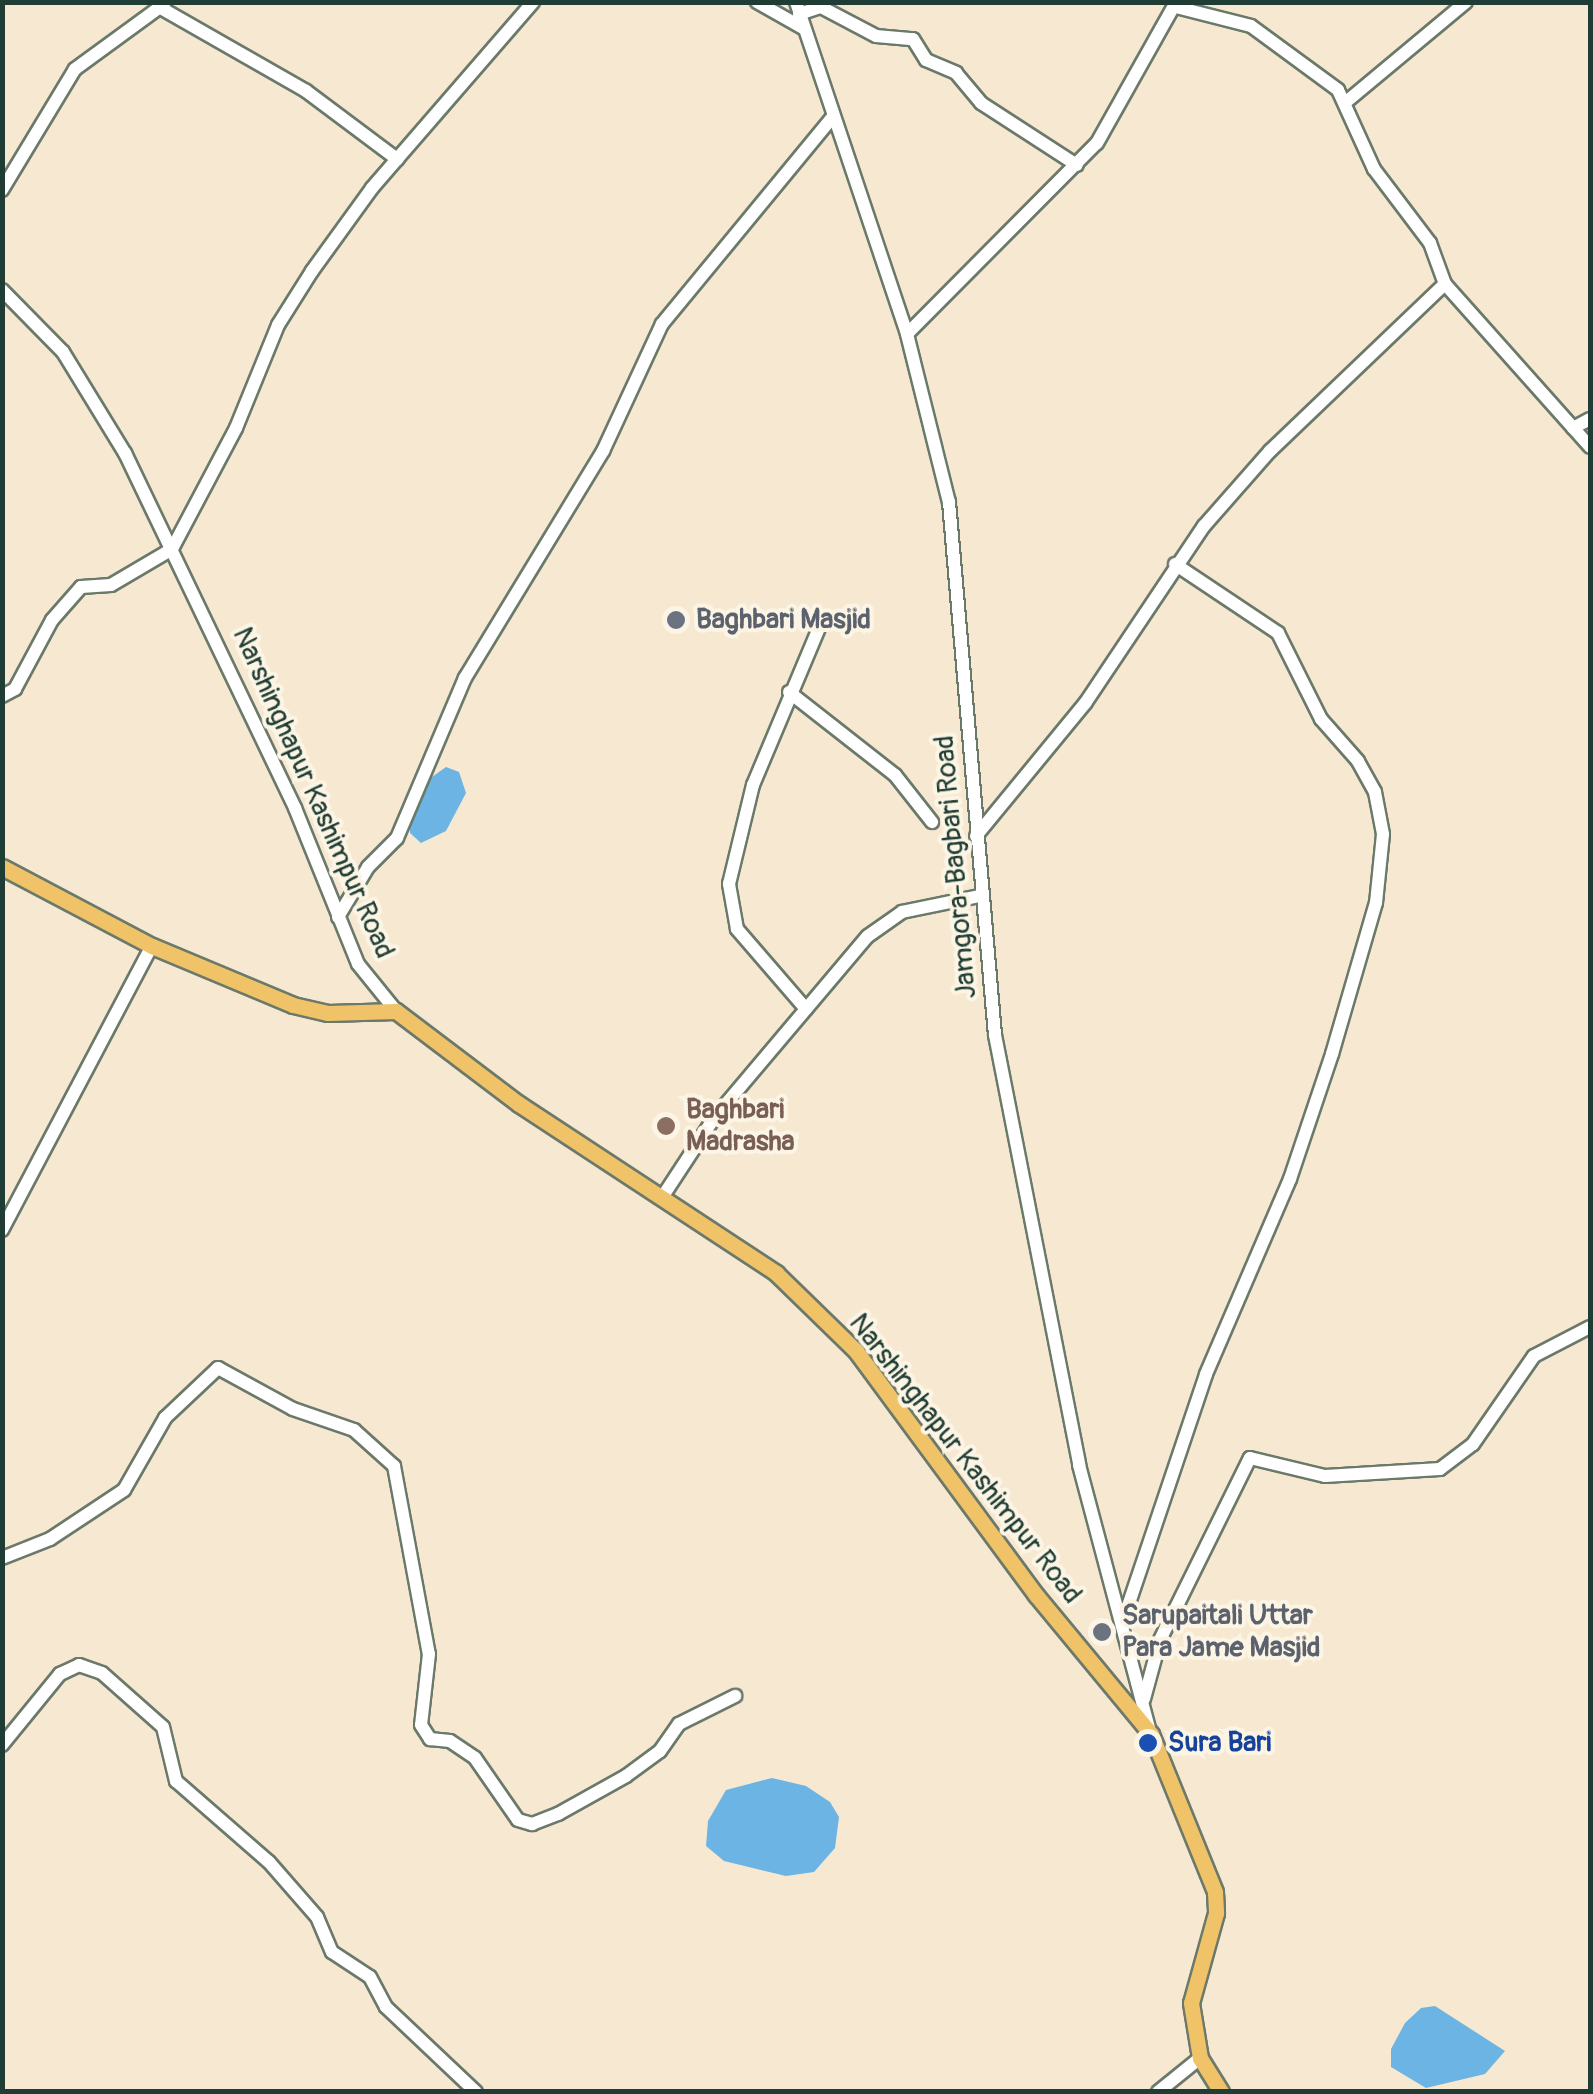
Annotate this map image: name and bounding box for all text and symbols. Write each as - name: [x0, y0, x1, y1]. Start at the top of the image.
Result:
- place label: Baghbari Masjid: [696, 603, 871, 637]
- marker: Baghbari Masjid: [665, 609, 687, 631]
- street label: Narshinghapur Kashimpur Road: [225, 622, 401, 964]
- street label: Jamgora-Bagbari Road: [928, 734, 984, 1000]
- place label: Baghbari Madrasha: [686, 1093, 795, 1159]
- marker: Baghbari Madrasha: [655, 1115, 677, 1137]
- street label: Narshinghapur Kashimpur Road: [841, 1307, 1089, 1611]
- place label: Sarupaitali Uttar Para Jame Masjid: [1122, 1599, 1320, 1665]
- marker: Sarupaitali Uttar Para Jame Masjid: [1091, 1621, 1113, 1643]
- place label: Sura Bari: [1168, 1726, 1271, 1760]
- marker: Sura Bari: [1137, 1732, 1159, 1754]

